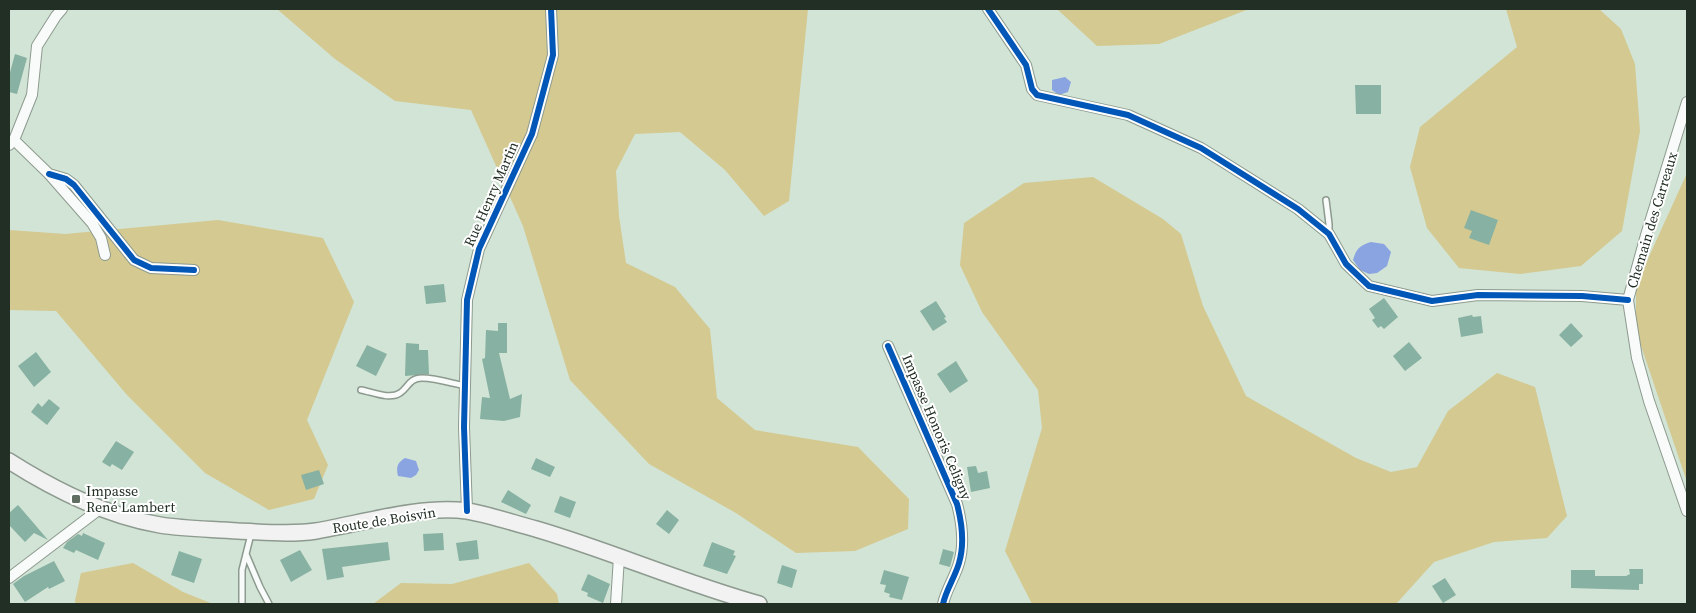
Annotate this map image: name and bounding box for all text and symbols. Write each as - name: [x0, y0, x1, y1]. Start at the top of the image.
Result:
- street label: Rue Henry Martin: [459, 138, 523, 250]
- street label: Chemain des Carreaux: [1622, 149, 1682, 291]
- street label: Impasse Honoris Celigny: [897, 351, 977, 504]
- place label: Impasse René Lambert: [86, 481, 175, 517]
- marker: Impasse René Lambert: [70, 493, 82, 505]
- street label: Route de Boisvin: [331, 502, 438, 538]

